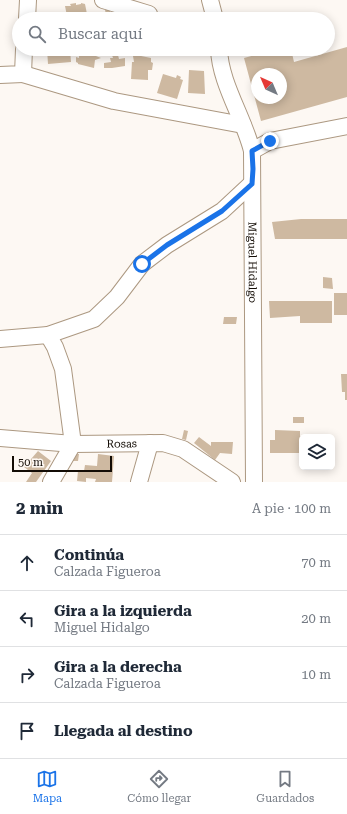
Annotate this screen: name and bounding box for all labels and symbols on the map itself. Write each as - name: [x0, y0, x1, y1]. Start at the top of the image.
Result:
- north arrow: [251, 68, 287, 104]
- route end: [261, 132, 279, 150]
- street label: Miguel Hidalgo: [246, 222, 259, 303]
- route start: [133, 255, 151, 273]
- street label: Rosas: [106, 437, 137, 450]
- scale bar: [12, 454, 112, 473]

